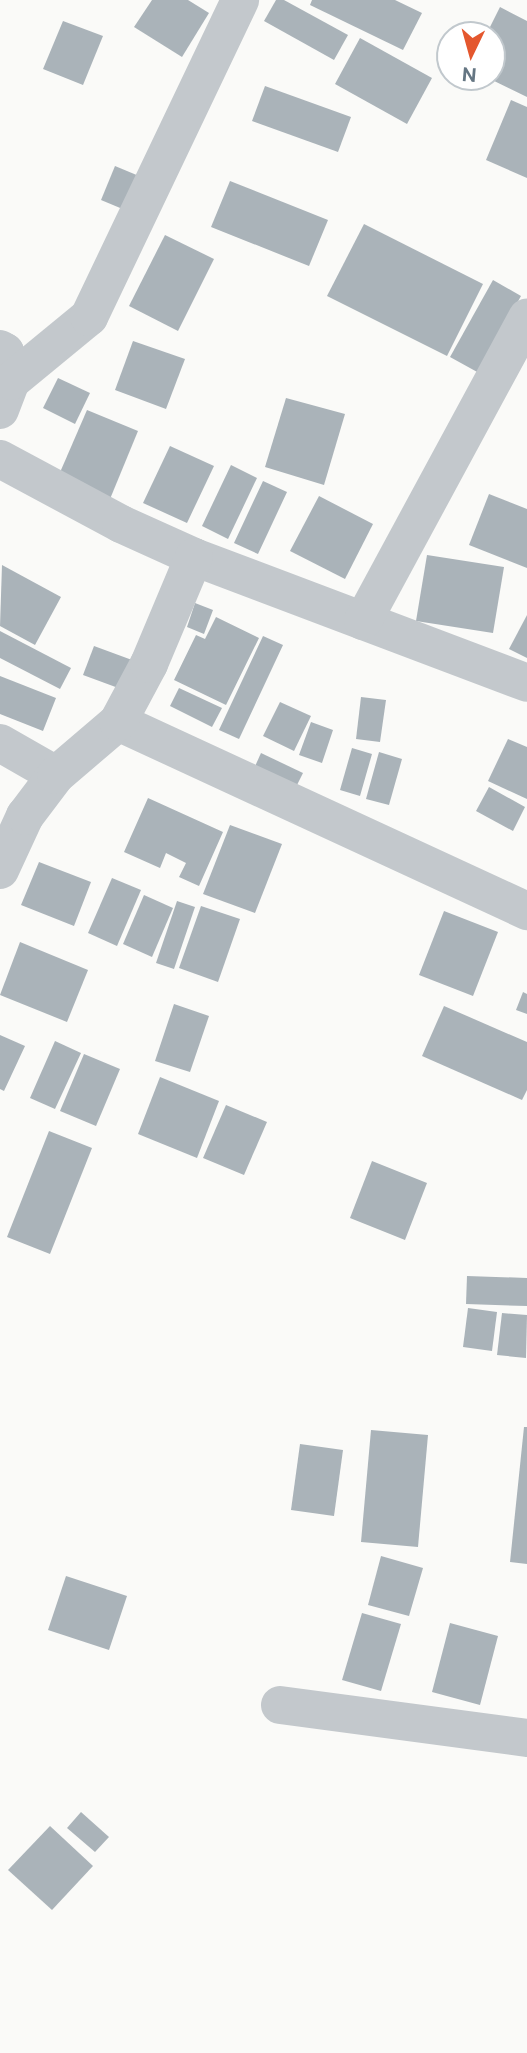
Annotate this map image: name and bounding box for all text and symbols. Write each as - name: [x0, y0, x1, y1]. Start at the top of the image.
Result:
- north arrow: [436, 21, 506, 91]
- text: N: [461, 63, 478, 87]

